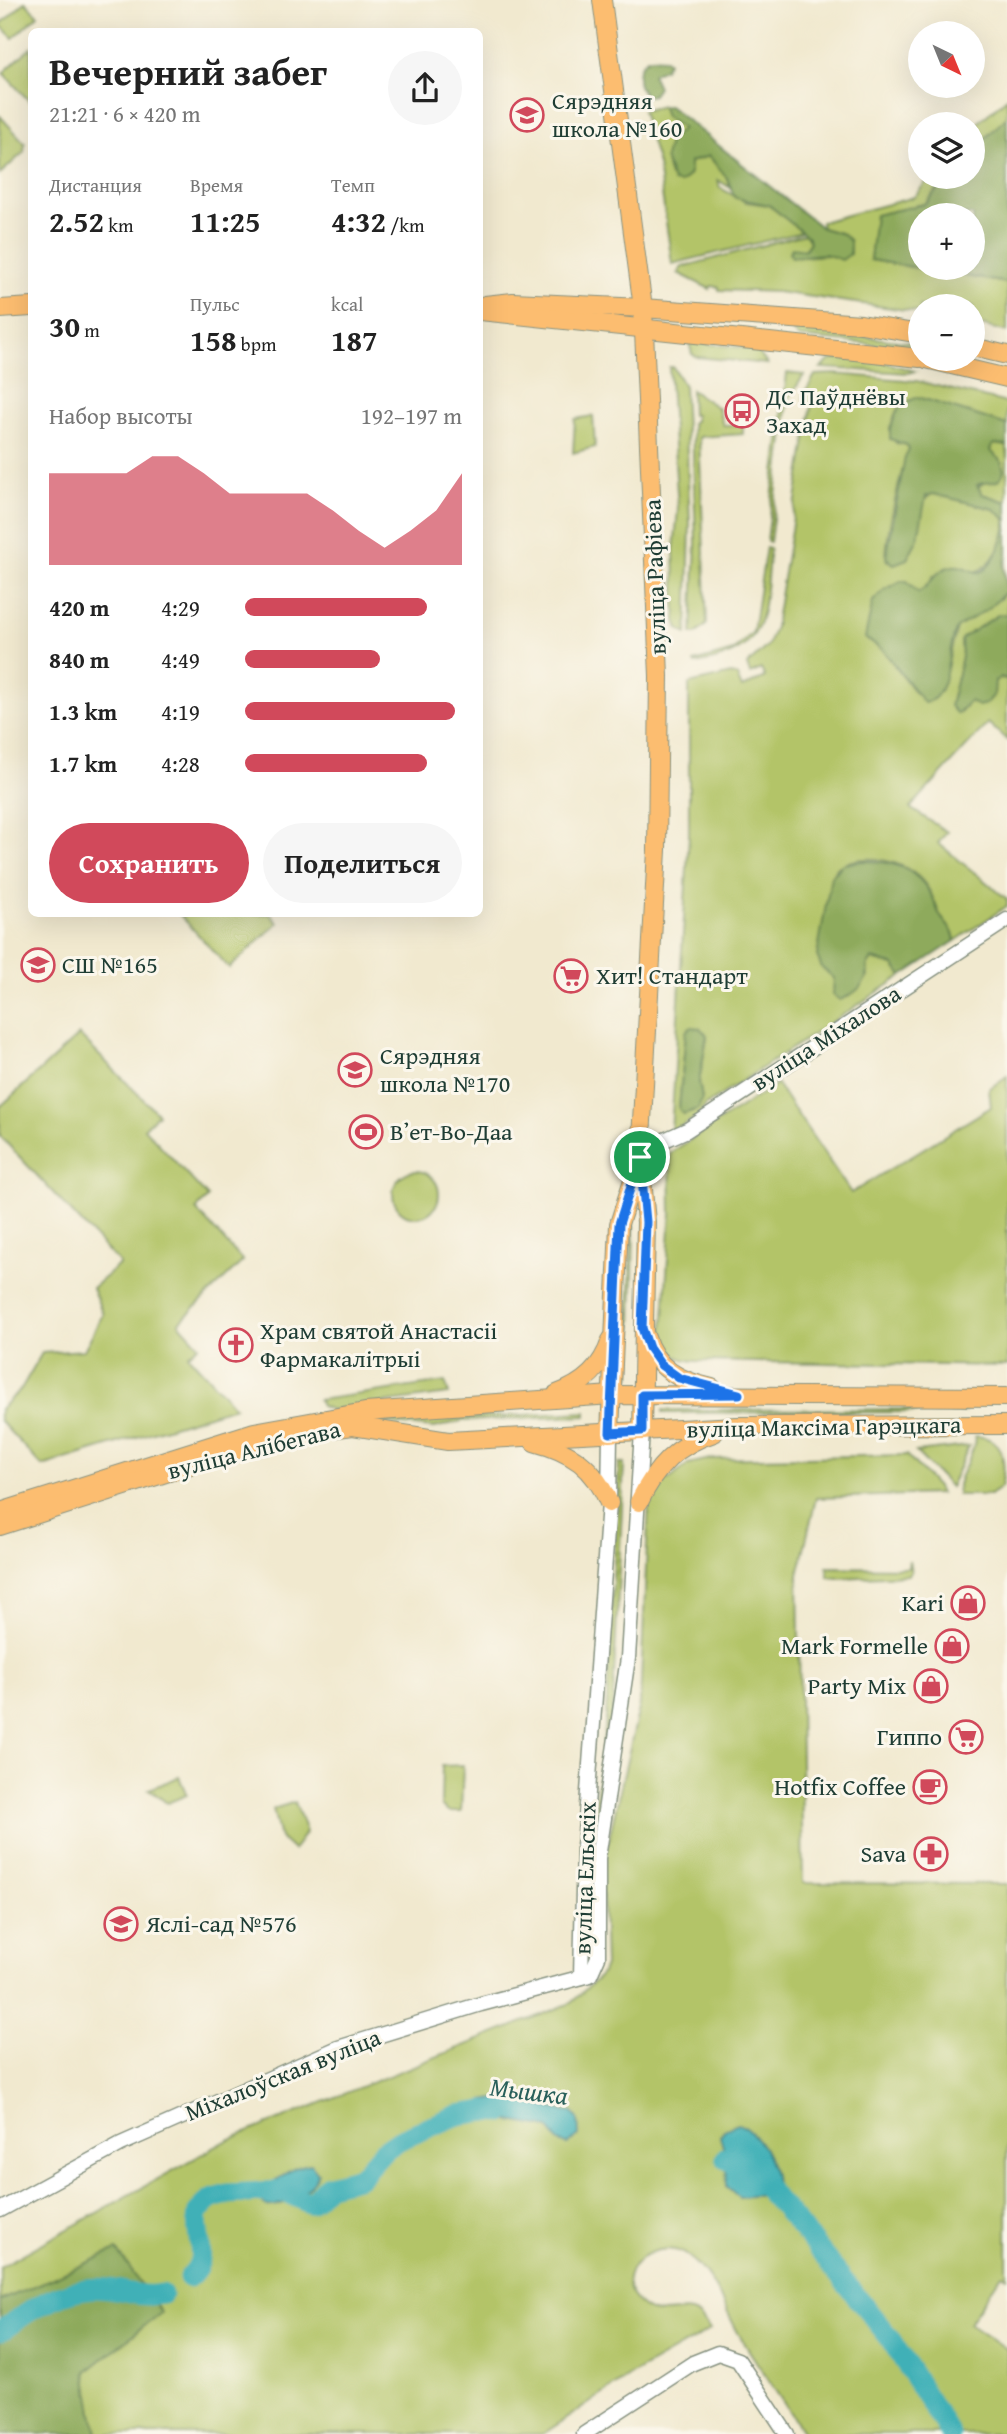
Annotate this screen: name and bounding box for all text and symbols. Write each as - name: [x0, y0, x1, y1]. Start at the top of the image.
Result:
- north arrow: [908, 21, 985, 98]
- map controls: [908, 21, 985, 371]
- text: Вечерний забег: [49, 43, 327, 99]
- button: share: [388, 51, 462, 125]
- place label: Сярэдняя школа №160: [552, 83, 682, 146]
- school or university icon: Сярэдняя школа №160: [508, 96, 546, 134]
- text: 21:21 · 6 × 420 m: [49, 97, 201, 130]
- button: layers: [908, 112, 985, 189]
- text: Дистанция: [49, 171, 142, 199]
- text: Время: [190, 171, 243, 199]
- text: Темп: [331, 171, 375, 199]
- text: 2.52: [49, 199, 104, 243]
- text: 11:25: [190, 199, 261, 243]
- text: 4:32: [331, 199, 386, 243]
- button: +: [908, 203, 985, 280]
- text: km: [104, 211, 133, 239]
- text: /km: [386, 211, 424, 239]
- text: Пульс: [190, 290, 240, 318]
- text: kcal: [331, 290, 363, 318]
- button: −: [908, 294, 985, 371]
- text: 30: [49, 304, 80, 348]
- text: m: [80, 316, 100, 344]
- text: 158: [190, 318, 237, 362]
- text: 187: [331, 318, 378, 362]
- text: bpm: [237, 330, 276, 358]
- place label: ДС Паўднёвы Захад: [765, 379, 906, 442]
- bus stop icon: ДС Паўднёвы Захад: [723, 392, 761, 430]
- text: Набор высоты: [49, 399, 193, 432]
- text: 192–197 m: [361, 399, 462, 432]
- street label: вуліца Рафіева: [634, 498, 675, 655]
- text: 420 m: [49, 591, 110, 624]
- text: 4:29: [161, 591, 200, 624]
- text: 840 m: [49, 643, 110, 676]
- text: 4:49: [161, 643, 200, 676]
- text: 1.3 km: [49, 695, 117, 728]
- text: 4:19: [161, 695, 200, 728]
- text: 1.7 km: [49, 747, 117, 780]
- text: 4:28: [161, 747, 200, 780]
- button: Сохранить: [49, 823, 249, 903]
- button: Поделиться: [263, 823, 462, 903]
- school or university icon: СШ №165: [19, 946, 57, 984]
- place label: СШ №165: [62, 947, 158, 982]
- supermarket icon: Хит! Стандарт: [552, 957, 590, 995]
- place label: Хит! Стандарт: [596, 958, 748, 993]
- street label: вуліца Міхалова: [744, 976, 908, 1099]
- place label: Сярэдняя школа №170: [380, 1038, 510, 1101]
- school or university icon: Сярэдняя школа №170: [336, 1051, 374, 1089]
- sports icon: Вʼет-Во-Даа: [347, 1113, 385, 1151]
- place label: Вʼет-Во-Даа: [390, 1114, 513, 1149]
- pin: [610, 1127, 670, 1187]
- icon: arrive: [621, 1138, 659, 1176]
- place label: Храм святой Анастасіі Фармакалітрыі: [260, 1313, 498, 1376]
- church icon: Храм святой Анастасіі Фармакалітрыі: [217, 1326, 255, 1364]
- street label: вуліца Максіма Гарэцкага: [686, 1407, 962, 1446]
- street label: вуліца Алібегава: [164, 1411, 345, 1488]
- shop icon: Kari: [949, 1584, 987, 1622]
- place label: Kari: [902, 1585, 944, 1620]
- shop icon: Mark Formelle: [933, 1627, 971, 1665]
- place label: Mark Formelle: [781, 1628, 928, 1663]
- shop icon: Party Mix: [912, 1667, 950, 1705]
- place label: Party Mix: [808, 1668, 907, 1703]
- supermarket icon: Гиппо: [947, 1718, 985, 1756]
- place label: Гиппо: [877, 1719, 942, 1754]
- cafe icon: Hotfix Coffee: [911, 1768, 949, 1806]
- place label: Hotfix Coffee: [774, 1769, 906, 1804]
- street label: вуліца Ельскіх: [564, 1800, 605, 1955]
- pharmacy icon: Sava: [912, 1835, 950, 1873]
- place label: Sava: [860, 1836, 907, 1871]
- school or university icon: Яслі-сад №576: [102, 1905, 140, 1943]
- place label: Яслі-сад №576: [145, 1906, 297, 1941]
- street label: Міхалоўская вуліца: [180, 2019, 386, 2130]
- water label: Мышка: [488, 2066, 570, 2115]

